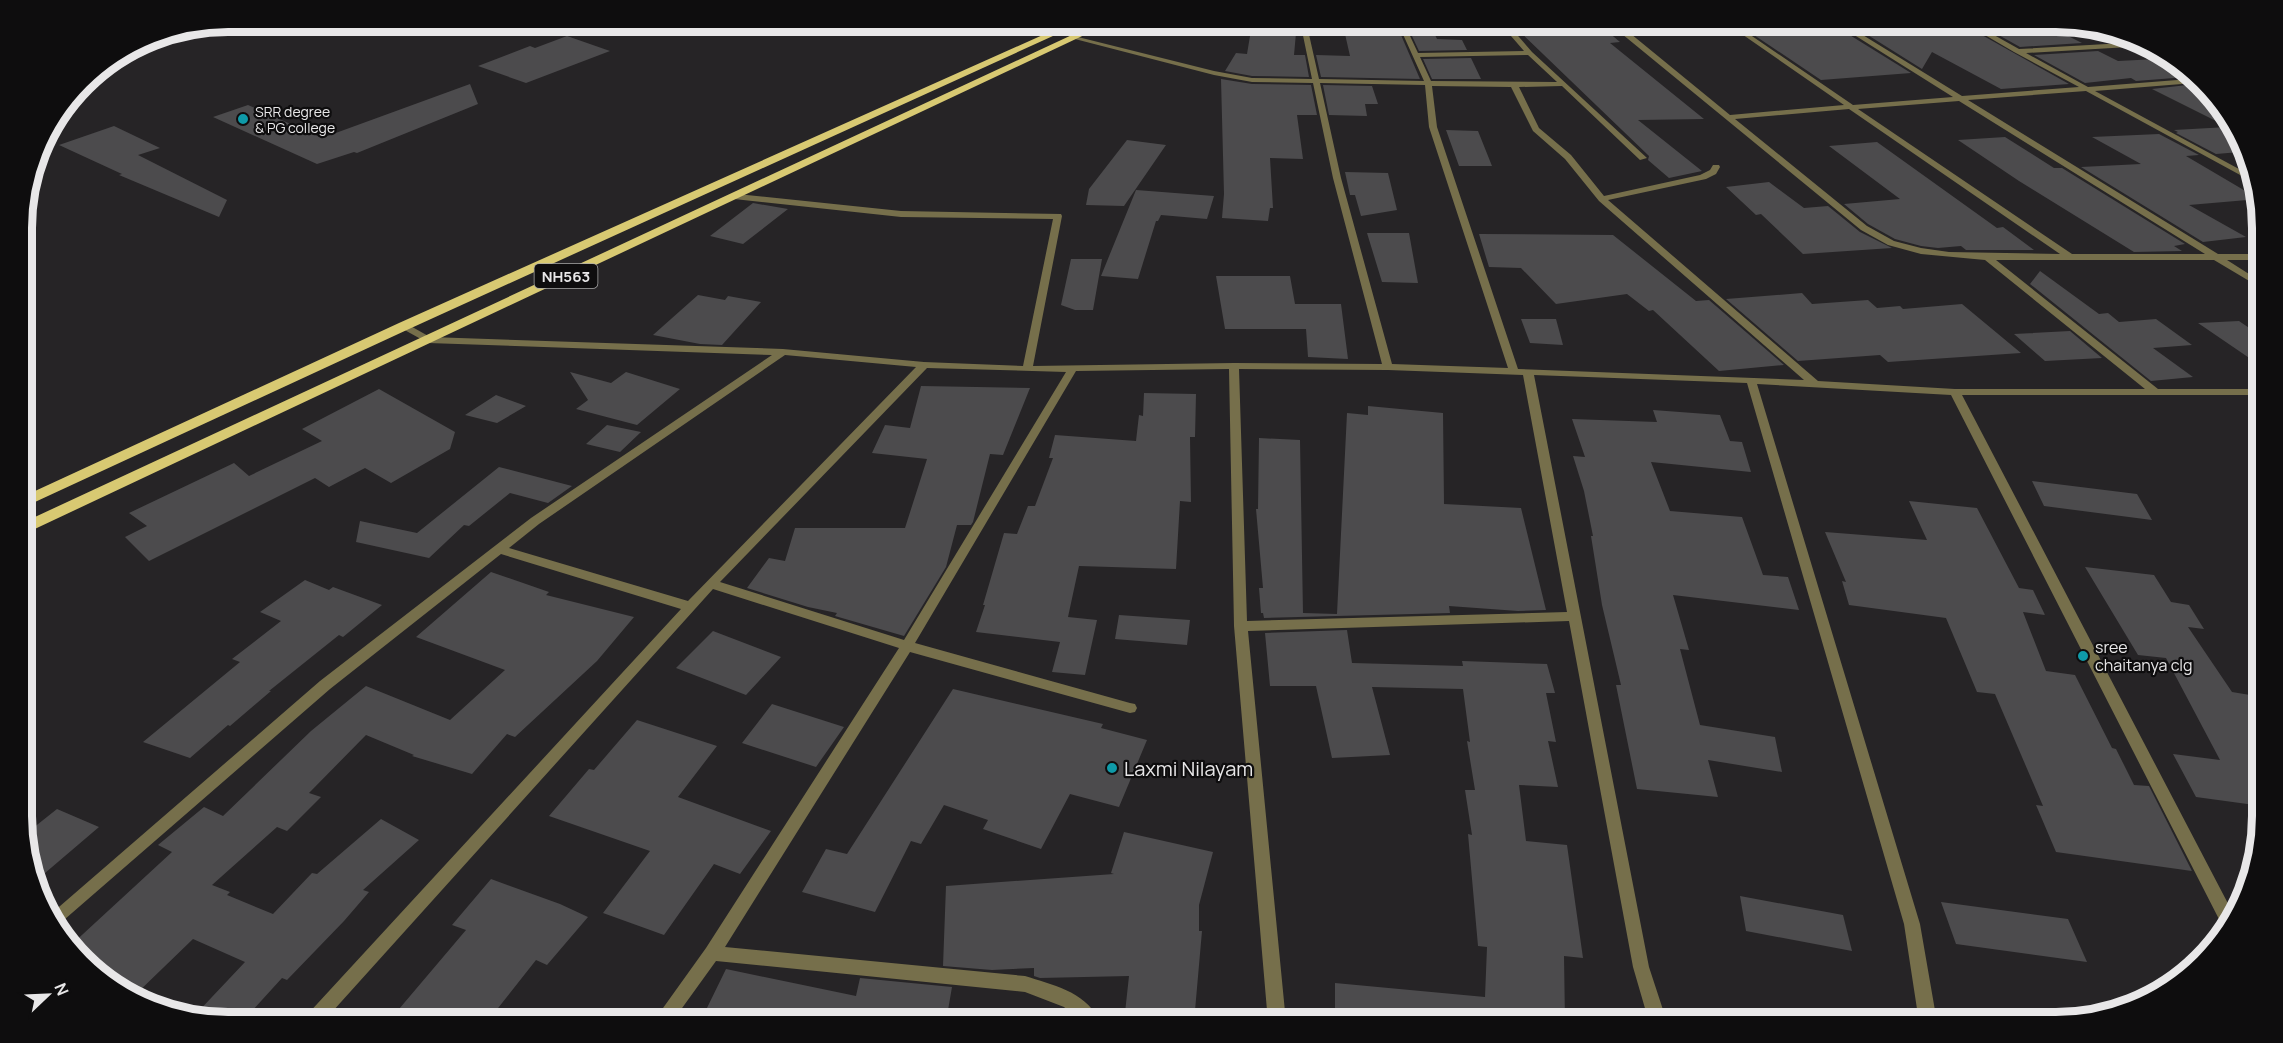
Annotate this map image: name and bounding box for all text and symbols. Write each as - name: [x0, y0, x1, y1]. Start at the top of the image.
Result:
- place label: SRR degree & PG college: [255, 102, 335, 137]
- marker: SRR degree & PG college: [236, 112, 250, 126]
- road number: NH563: [534, 264, 598, 288]
- place label: sree chaitanya clg: [2095, 636, 2193, 676]
- marker: sree chaitanya clg: [2076, 649, 2090, 663]
- place label: Laxmi Nilayam: [1124, 755, 1253, 782]
- marker: Laxmi Nilayam: [1105, 761, 1119, 775]
- north arrow: [18, 965, 78, 1025]
- text: N: [49, 980, 74, 999]

